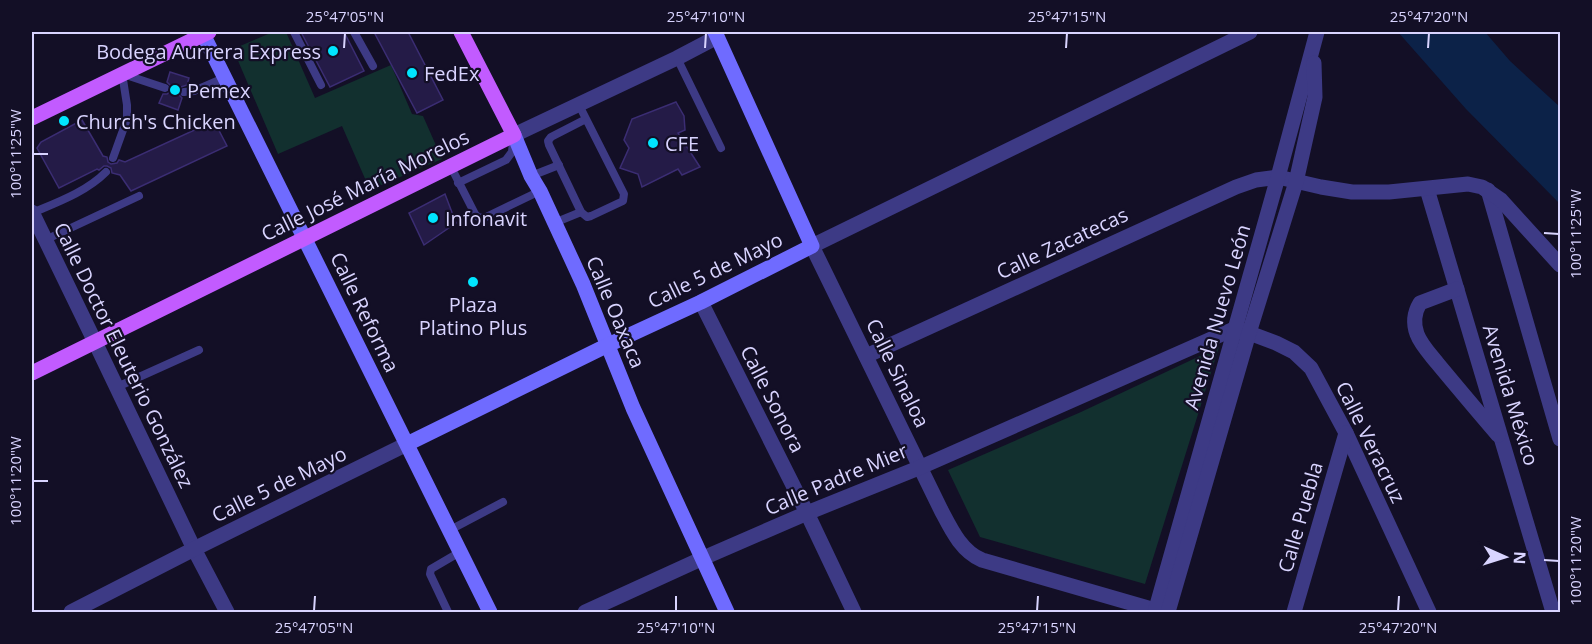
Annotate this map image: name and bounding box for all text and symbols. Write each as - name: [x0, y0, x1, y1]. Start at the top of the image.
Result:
- text: 25°47'05"N: [306, 6, 384, 26]
- text: 25°47'10"N: [667, 6, 745, 26]
- text: 25°47'15"N: [1028, 6, 1106, 26]
- text: 25°47'20"N: [1390, 6, 1468, 26]
- place label: Bodega Aurrera Express: [96, 38, 321, 65]
- marker: Bodega Aurrera Express: [326, 44, 340, 58]
- place label: FedEx: [424, 60, 480, 87]
- marker: FedEx: [405, 66, 419, 80]
- place label: Pemex: [187, 77, 251, 104]
- marker: Pemex: [168, 83, 182, 97]
- place label: Church's Chicken: [76, 108, 236, 135]
- text: 100°11'25"W: [5, 109, 25, 199]
- marker: Church's Chicken: [57, 114, 71, 128]
- street label: Calle José María Morelos: [257, 123, 473, 247]
- place label: CFE: [665, 130, 699, 157]
- marker: CFE: [646, 136, 660, 150]
- text: 100°11'25"W: [1565, 189, 1585, 279]
- street label: Calle Zacatecas: [992, 201, 1132, 285]
- place label: Infonavit: [445, 205, 527, 232]
- marker: Infonavit: [426, 211, 440, 225]
- street label: Calle Doctor Eleuterio González: [48, 218, 200, 492]
- street label: Avenida Nuevo León: [1178, 221, 1256, 413]
- street label: Calle 5 de Mayo: [643, 226, 787, 314]
- street label: Calle Reforma: [324, 247, 406, 377]
- street label: Calle Oaxaca: [580, 252, 652, 372]
- marker: Plaza Platino Plus: [466, 275, 480, 289]
- place label: Plaza Platino Plus: [419, 291, 527, 341]
- street label: Calle Sinaloa: [860, 314, 936, 432]
- street label: Avenida México: [1477, 321, 1545, 469]
- street label: Calle Sonora: [734, 341, 812, 457]
- street label: Calle Veracruz: [1330, 377, 1412, 507]
- text: 100°11'20"W: [5, 436, 25, 526]
- street label: Calle Padre Mier: [760, 437, 912, 521]
- street label: Calle 5 de Mayo: [207, 440, 351, 528]
- street label: Calle Puebla: [1271, 458, 1329, 576]
- text: 100°11'20"W: [1565, 516, 1585, 606]
- north arrow: [1475, 527, 1535, 587]
- text: N: [1509, 551, 1531, 565]
- text: 25°47'05"N: [275, 617, 353, 637]
- text: 25°47'10"N: [637, 617, 715, 637]
- text: 25°47'15"N: [998, 617, 1076, 637]
- text: 25°47'20"N: [1359, 617, 1437, 637]

